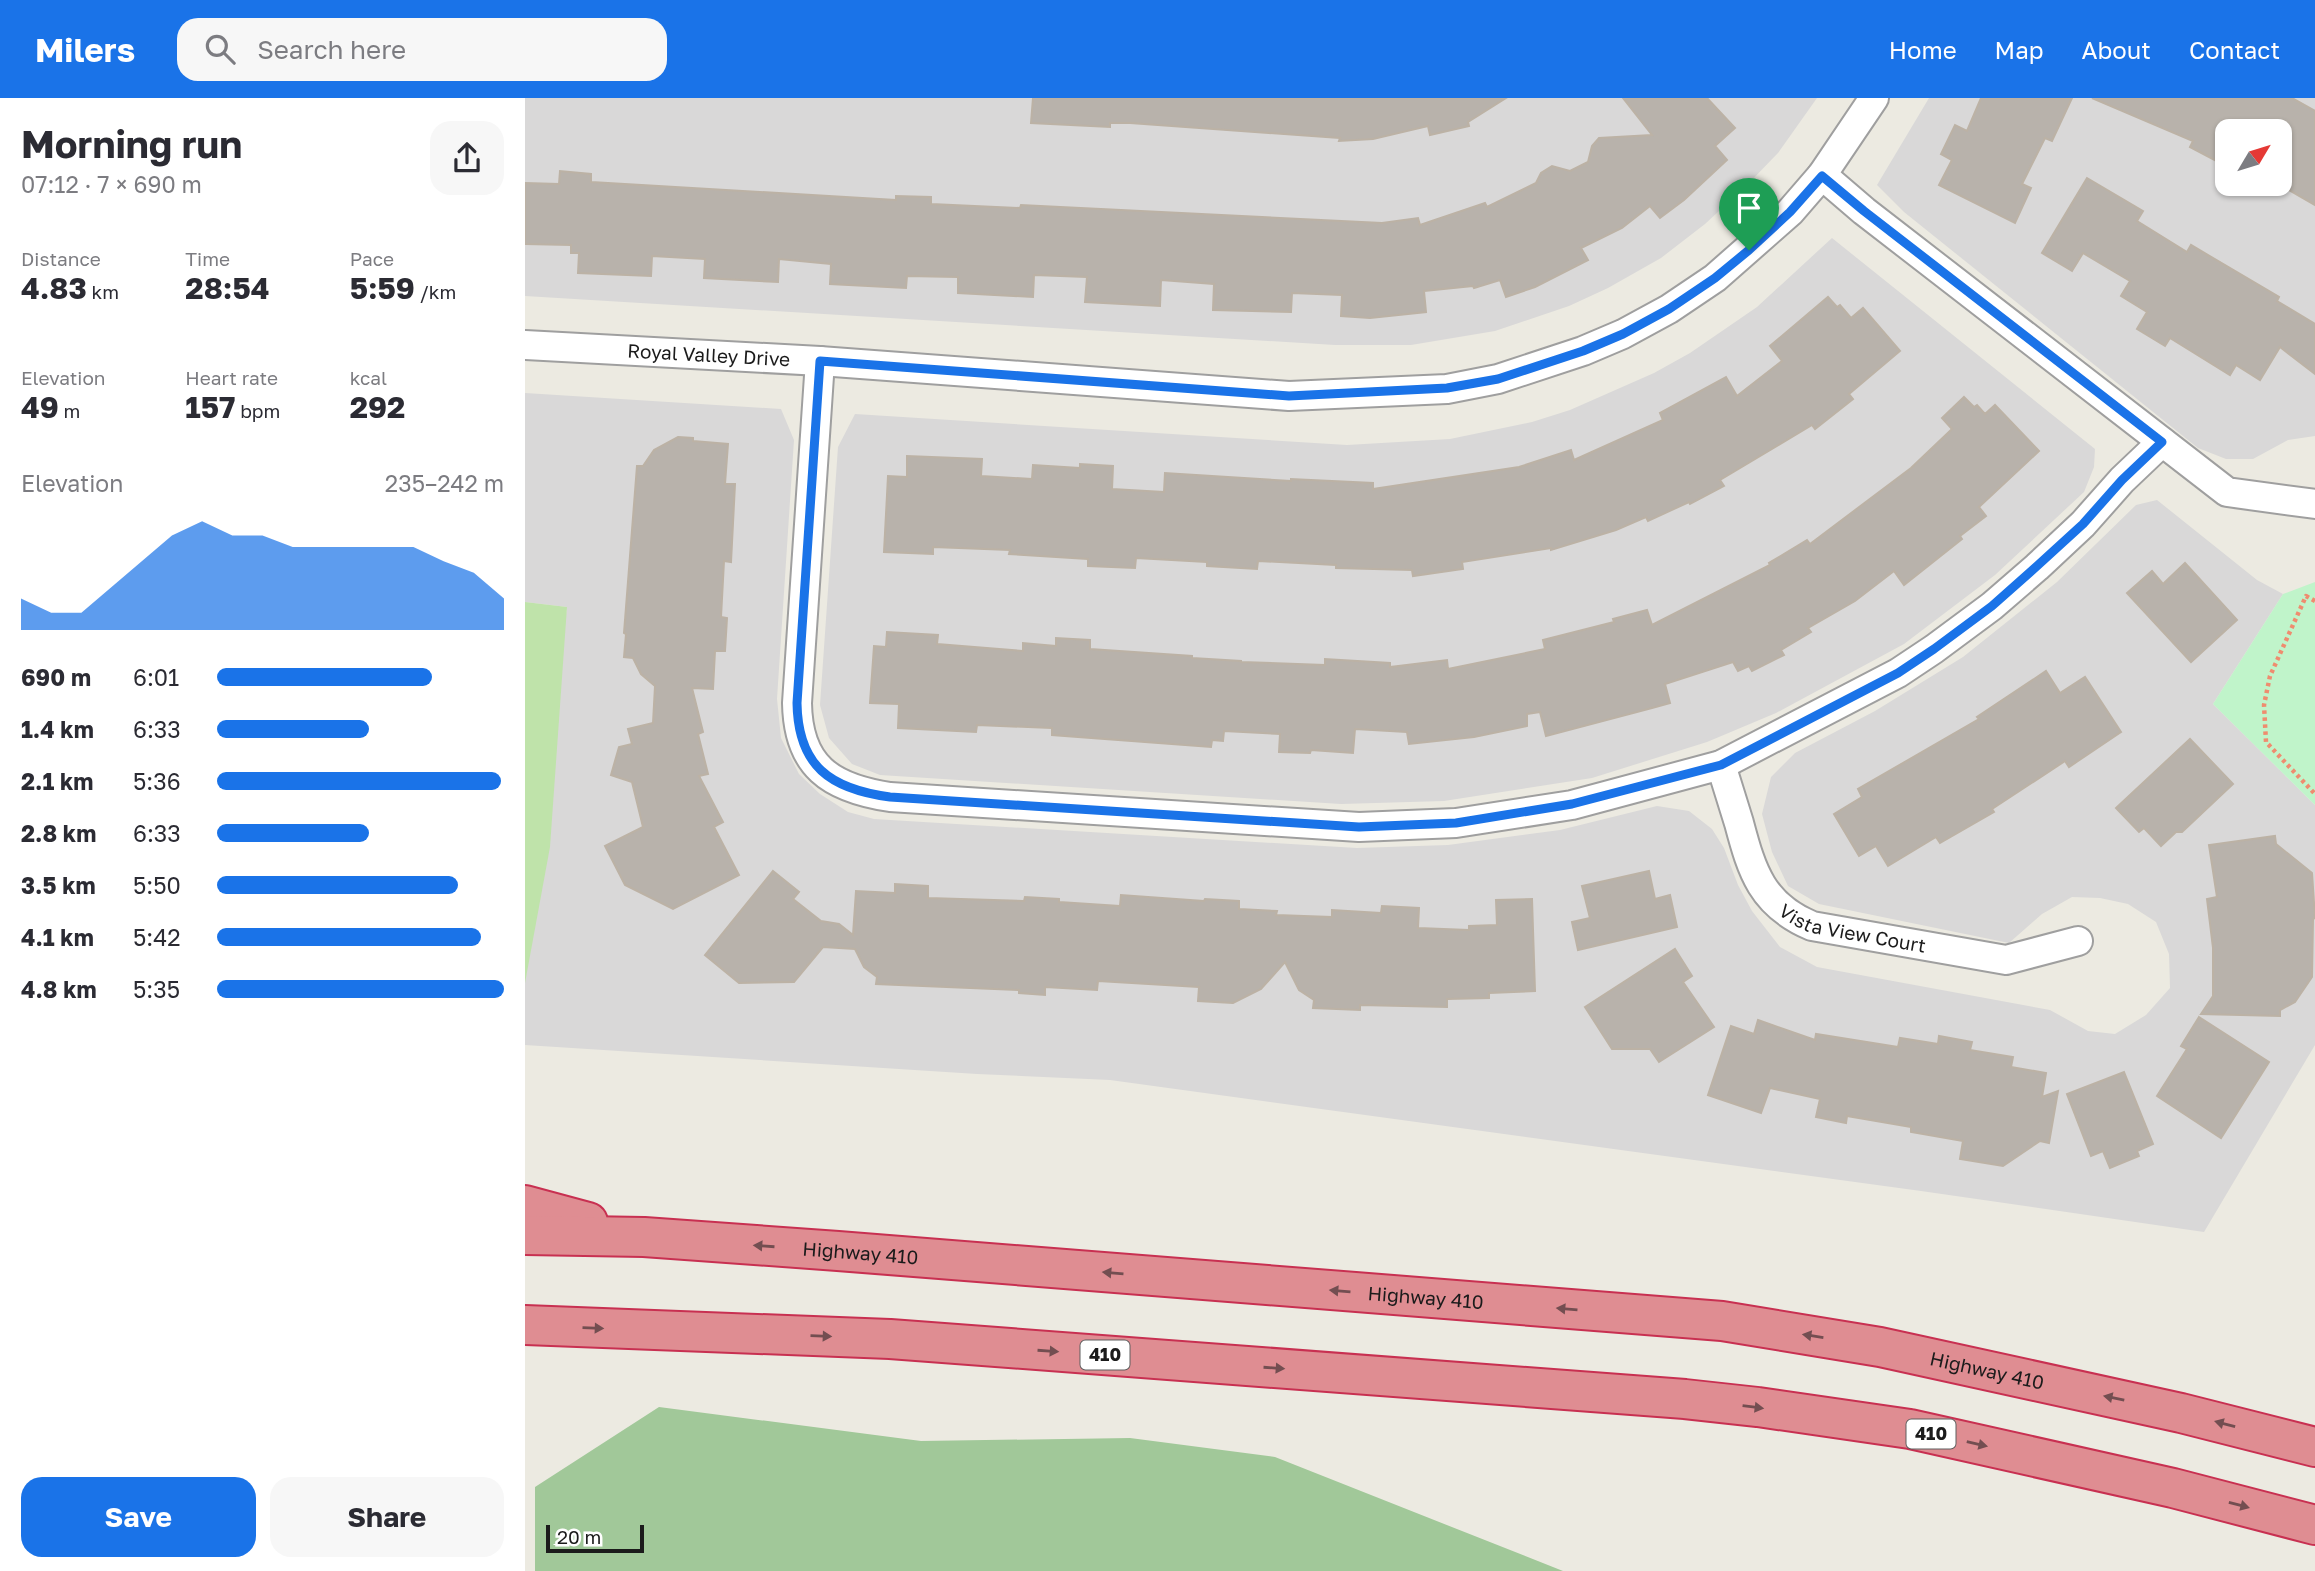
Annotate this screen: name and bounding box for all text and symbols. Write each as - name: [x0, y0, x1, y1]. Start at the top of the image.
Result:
- search box: [177, 18, 667, 81]
- text: Milers: [35, 30, 135, 69]
- icon: search: [201, 30, 239, 68]
- text: Search here: [257, 34, 406, 65]
- text: Home: [1889, 35, 1957, 64]
- text: Map: [1995, 35, 2044, 64]
- text: About: [2082, 35, 2151, 64]
- text: Contact: [2189, 35, 2280, 64]
- north arrow: [2215, 119, 2293, 196]
- map controls: [2215, 119, 2292, 196]
- text: Morning run: [21, 121, 242, 166]
- button: share: [430, 121, 504, 195]
- text: 07:12 · 7 × 690 m: [21, 170, 202, 198]
- pin: [1719, 178, 1779, 250]
- icon: arrive: [1730, 189, 1768, 227]
- text: Distance: [21, 247, 101, 270]
- text: Time: [185, 247, 230, 270]
- text: Pace: [350, 247, 394, 270]
- text: 4.83: [21, 270, 87, 306]
- text: 28:54: [185, 270, 269, 306]
- text: 5:59: [350, 270, 415, 306]
- text: km: [87, 280, 119, 303]
- text: /km: [415, 280, 456, 303]
- street label: Royal Valley Drive: [627, 339, 791, 370]
- text: Elevation: [21, 366, 106, 389]
- text: Heart rate: [185, 366, 278, 389]
- text: kcal: [350, 366, 387, 389]
- text: 49: [21, 389, 59, 425]
- text: 157: [185, 389, 235, 425]
- text: 292: [350, 389, 405, 425]
- text: m: [59, 399, 80, 422]
- text: bpm: [235, 399, 280, 422]
- text: Elevation: [21, 469, 123, 497]
- text: 235–242 m: [385, 469, 504, 497]
- text: 690 m: [21, 663, 91, 691]
- text: 6:01: [133, 663, 179, 691]
- text: 1.4 km: [21, 715, 94, 743]
- text: 6:33: [133, 715, 181, 743]
- text: 2.1 km: [21, 767, 93, 795]
- text: 5:36: [133, 767, 181, 795]
- text: 2.8 km: [21, 819, 96, 847]
- text: 6:33: [133, 819, 181, 847]
- text: 3.5 km: [21, 871, 96, 899]
- text: 5:50: [133, 871, 181, 899]
- street label: Vista View Court: [1775, 898, 1928, 957]
- text: 4.1 km: [21, 923, 94, 951]
- text: 5:42: [133, 923, 181, 951]
- text: 4.8 km: [21, 975, 97, 1003]
- text: 5:35: [133, 975, 180, 1003]
- street label: Highway 410: [802, 1236, 919, 1268]
- one-way arrow: [753, 1240, 775, 1251]
- one-way arrow: [1102, 1267, 1124, 1278]
- street label: Highway 410: [1367, 1281, 1484, 1313]
- one-way arrow: [1329, 1285, 1351, 1296]
- one-way arrow: [1556, 1303, 1578, 1314]
- one-way arrow: [582, 1322, 604, 1333]
- one-way arrow: [1802, 1330, 1824, 1341]
- one-way arrow: [810, 1331, 832, 1342]
- road number: 410: [1081, 1340, 1129, 1370]
- one-way arrow: [1037, 1346, 1059, 1357]
- street label: Highway 410: [1928, 1346, 2046, 1394]
- one-way arrow: [1264, 1363, 1286, 1374]
- one-way arrow: [2103, 1392, 2125, 1403]
- one-way arrow: [1742, 1401, 1764, 1412]
- one-way arrow: [2214, 1418, 2236, 1429]
- road number: 410: [1907, 1420, 1955, 1448]
- one-way arrow: [1966, 1439, 1988, 1450]
- button: Save: [21, 1477, 256, 1557]
- button: Share: [270, 1477, 504, 1557]
- one-way arrow: [2228, 1500, 2250, 1511]
- scale bar: [546, 1522, 644, 1554]
- text: 20 m: [557, 1525, 601, 1548]

